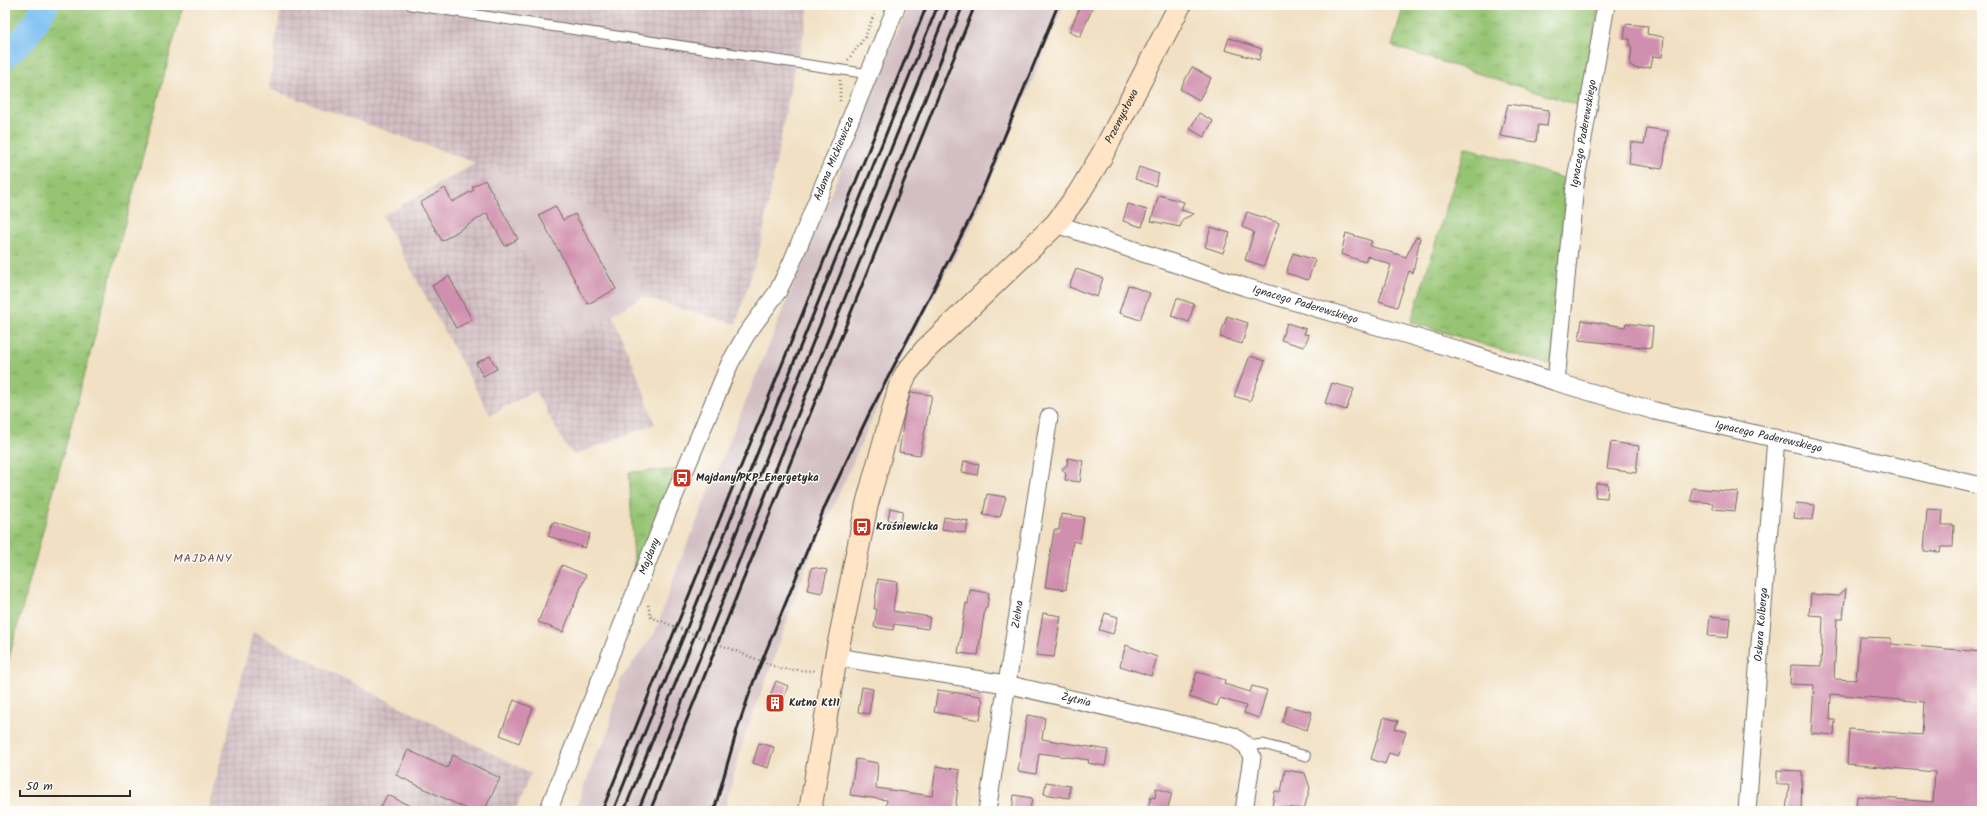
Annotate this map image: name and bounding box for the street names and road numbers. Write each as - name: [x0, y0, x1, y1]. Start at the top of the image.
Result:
- street label: Ignacego Paderewskiego: [1566, 78, 1602, 189]
- street label: Przemysłowa: [1100, 86, 1144, 147]
- street label: Adama Mickiewicza: [809, 114, 859, 204]
- street label: Ignacego Paderewskiego: [1250, 281, 1360, 329]
- street label: Ignacego Paderewskiego: [1713, 416, 1824, 458]
- street label: Majdany: [634, 535, 665, 578]
- street label: Oskara Kolberga: [1750, 587, 1773, 662]
- street label: Zielna: [1007, 599, 1029, 630]
- street label: Żytnia: [1059, 688, 1093, 712]

